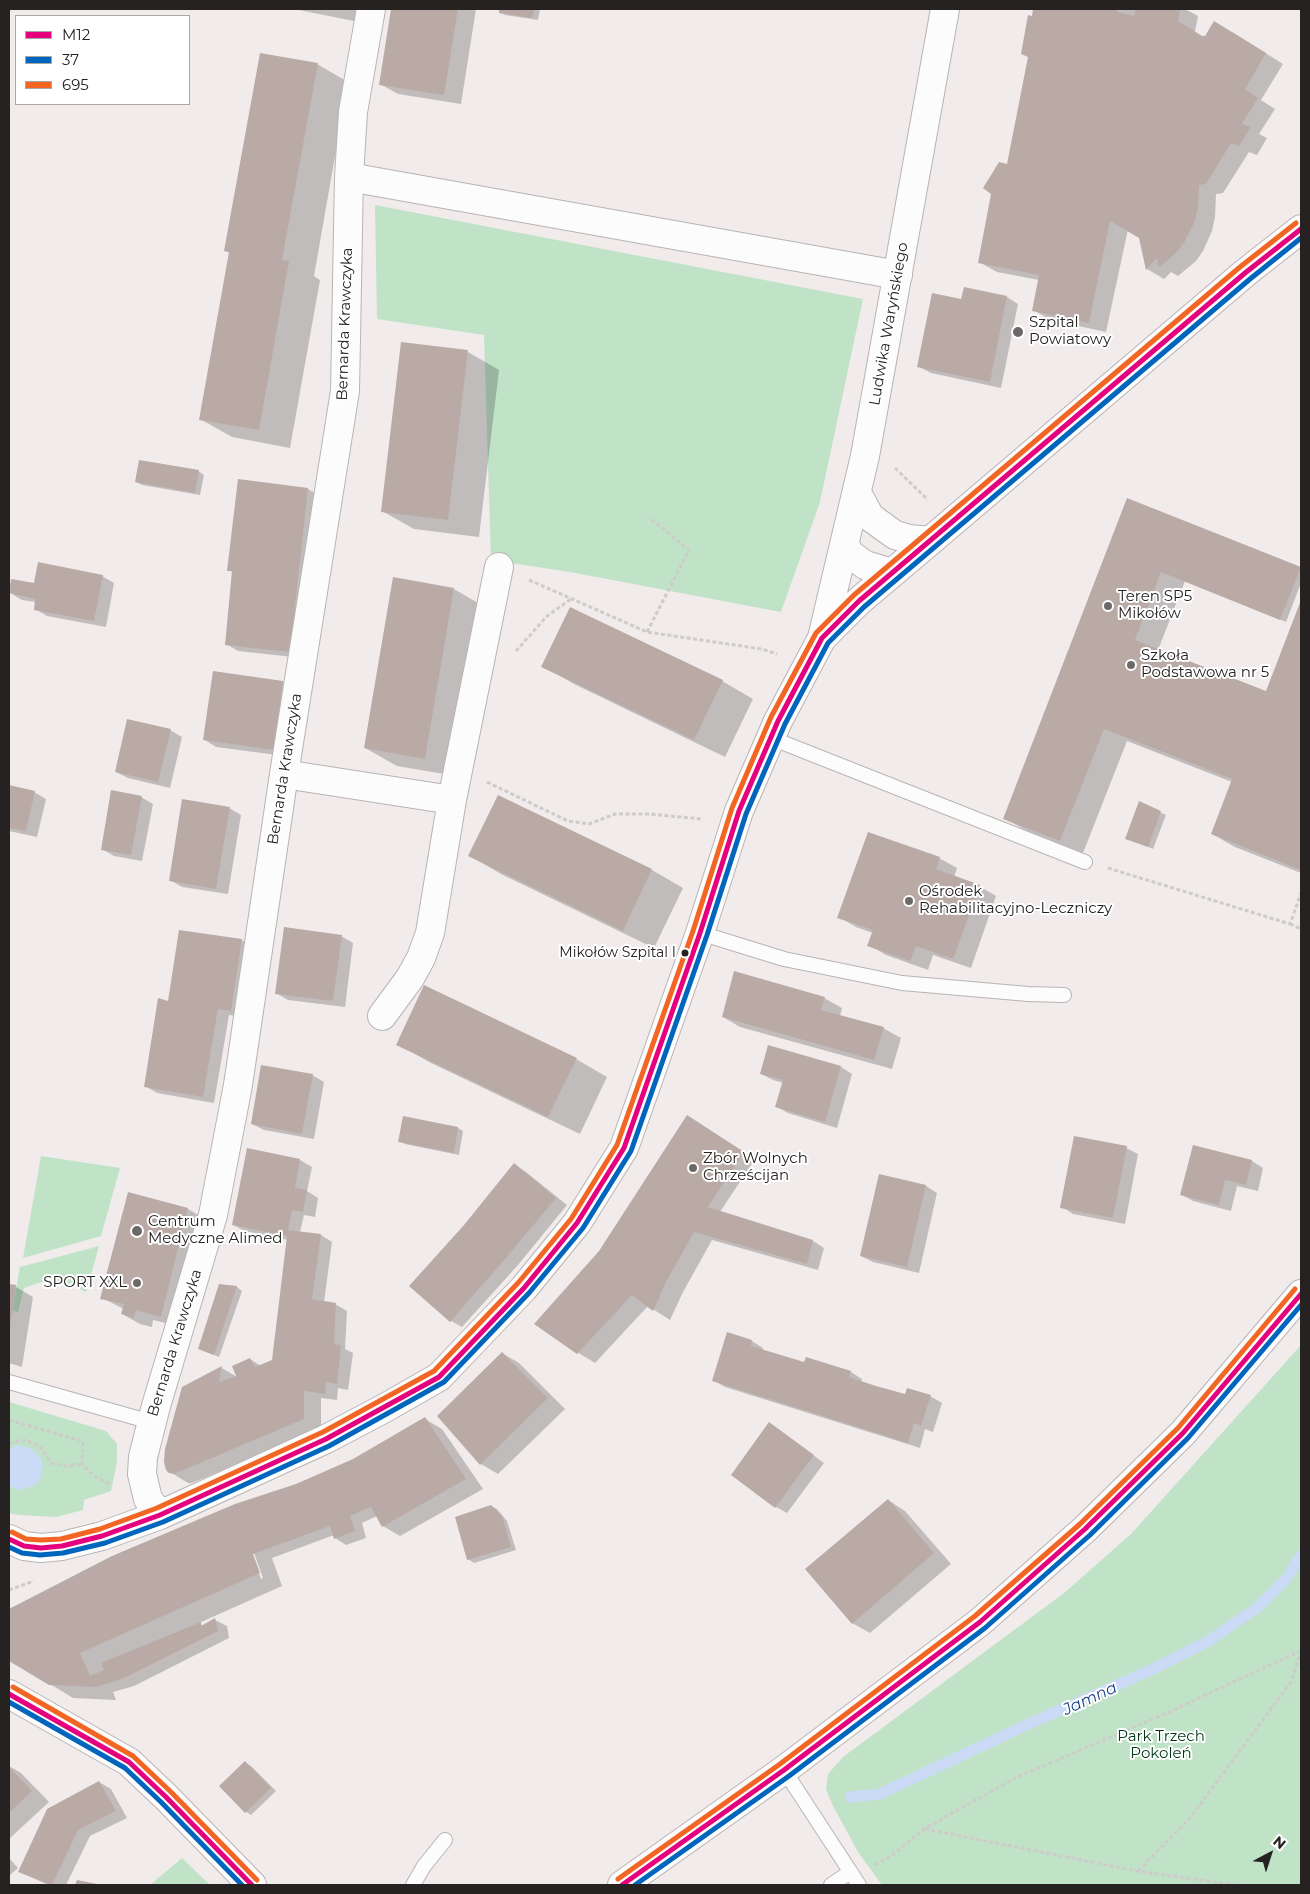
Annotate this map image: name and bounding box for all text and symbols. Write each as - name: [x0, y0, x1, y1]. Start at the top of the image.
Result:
- legend: [15, 15, 190, 105]
- text: M12: [62, 25, 90, 44]
- text: 37: [62, 50, 79, 69]
- text: 695: [62, 75, 89, 94]
- street label: Ludwika Waryńskiego: [866, 241, 912, 407]
- street label: Bernarda Krawczyka: [333, 247, 357, 401]
- place label: Szpital Powiatowy: [1029, 314, 1111, 349]
- marker: Szpital Powiatowy: [1011, 325, 1025, 339]
- place label: Teren SP5 Mikołów: [1118, 588, 1192, 623]
- marker: Teren SP5 Mikołów: [1102, 600, 1114, 612]
- place label: Szkoła Podstawowa nr 5: [1141, 647, 1269, 682]
- marker: Szkoła Podstawowa nr 5: [1125, 659, 1137, 671]
- street label: Bernarda Krawczyka: [264, 692, 306, 846]
- place label: Ośrodek Rehabilitacyjno-Leczniczy: [919, 883, 1112, 918]
- marker: Ośrodek Rehabilitacyjno-Leczniczy: [903, 895, 915, 907]
- place label: Mikołów Szpital I: [559, 945, 676, 961]
- marker: Mikołów Szpital I: [680, 948, 690, 958]
- place label: Zbór Wolnych Chrześcijan: [703, 1150, 808, 1185]
- marker: Zbór Wolnych Chrześcijan: [687, 1162, 699, 1174]
- place label: Centrum Medyczne Alimed: [148, 1213, 282, 1248]
- marker: Centrum Medyczne Alimed: [130, 1224, 144, 1238]
- street label: Bernarda Krawczyka: [144, 1267, 206, 1419]
- place label: SPORT XXL: [43, 1274, 127, 1292]
- marker: SPORT XXL: [131, 1277, 143, 1289]
- water label: Jamna: [1060, 1678, 1120, 1720]
- park label: Park Trzech Pokoleń: [1117, 1728, 1205, 1763]
- north arrow: [1245, 1829, 1295, 1879]
- text: N: [1270, 1832, 1290, 1853]

